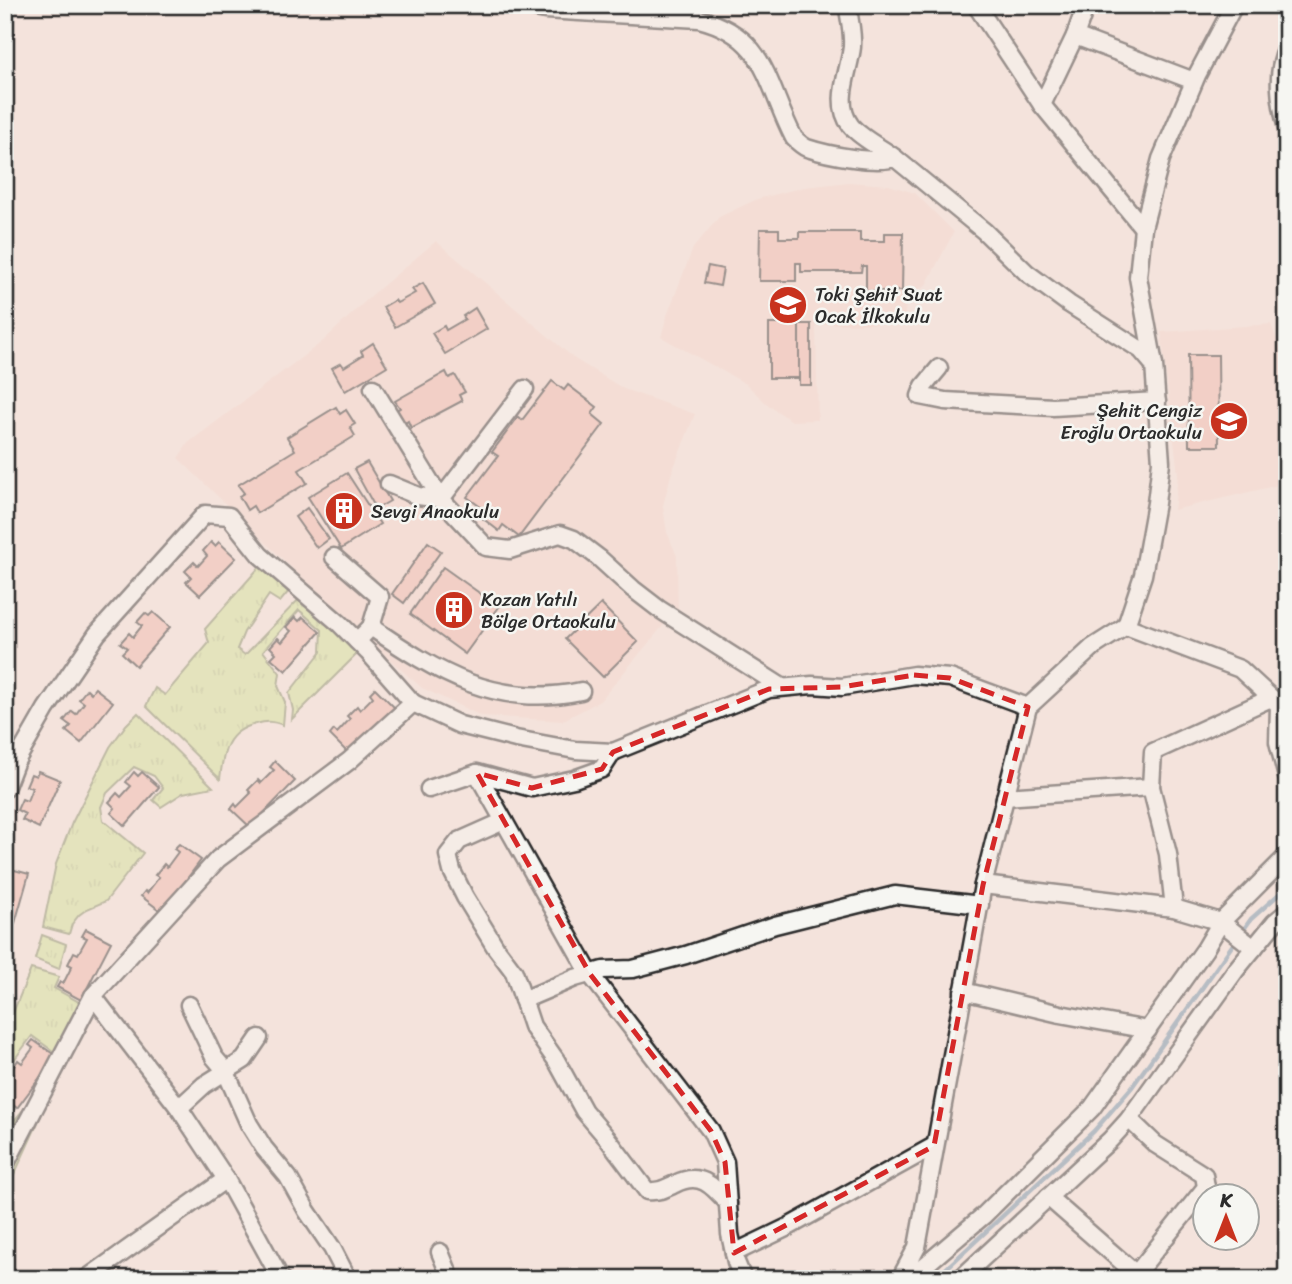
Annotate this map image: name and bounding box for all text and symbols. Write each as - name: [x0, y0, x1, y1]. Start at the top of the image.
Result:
- place label: Toki Şehit Suat Ocak İlkokulu: [815, 278, 943, 333]
- school or university icon: Toki Şehit Suat Ocak İlkokulu: [767, 284, 809, 326]
- place label: Şehit Cengiz Eroğlu Ortaokulu: [1060, 394, 1203, 449]
- school or university icon: Şehit Cengiz Eroğlu Ortaokulu: [1208, 400, 1250, 442]
- building icon: Sevgi Anaokulu: [323, 490, 365, 532]
- place label: Sevgi Anaokulu: [371, 495, 499, 528]
- place label: Kozan Yatılı Bölge Ortaokulu: [481, 583, 616, 638]
- building icon: Kozan Yatılı Bölge Ortaokulu: [433, 589, 475, 631]
- north arrow: [1190, 1182, 1260, 1252]
- text: K: [1219, 1184, 1233, 1217]

